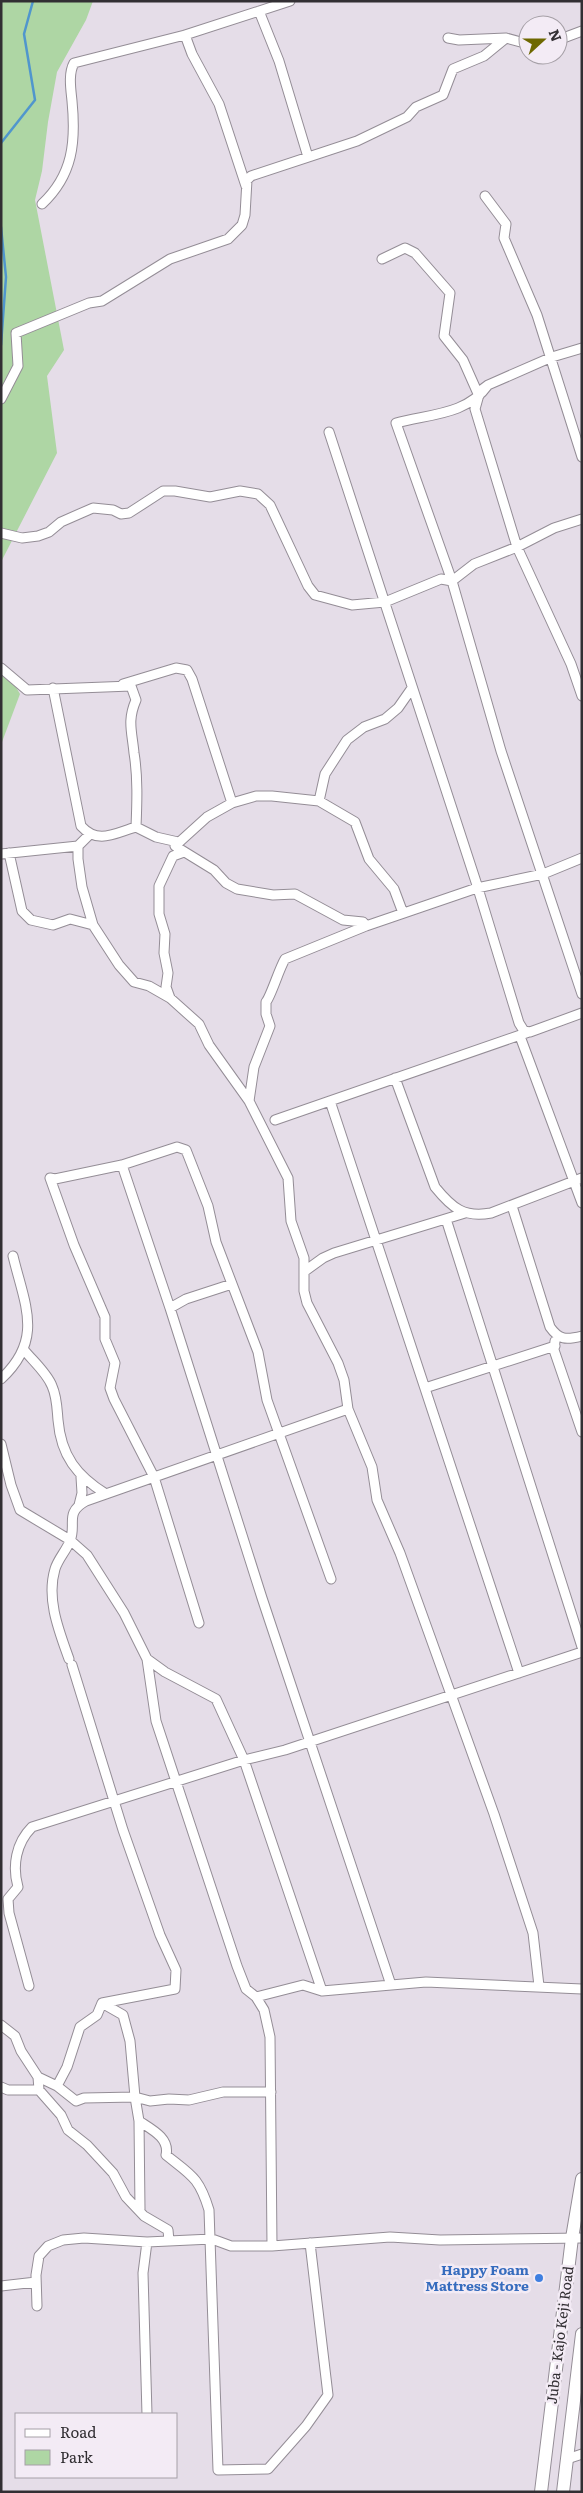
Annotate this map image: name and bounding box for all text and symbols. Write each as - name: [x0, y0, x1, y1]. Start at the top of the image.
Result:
- north arrow: [518, 15, 568, 65]
- text: N: [545, 26, 568, 44]
- place label: Happy Foam Mattress Store: [425, 2259, 529, 2295]
- street label: Juba - Kajo Keji Road: [541, 2264, 577, 2405]
- marker: Happy Foam Mattress Store: [533, 2272, 545, 2284]
- legend: [15, 2413, 178, 2478]
- text: Road: [60, 2420, 96, 2443]
- text: Park: [60, 2445, 94, 2468]

